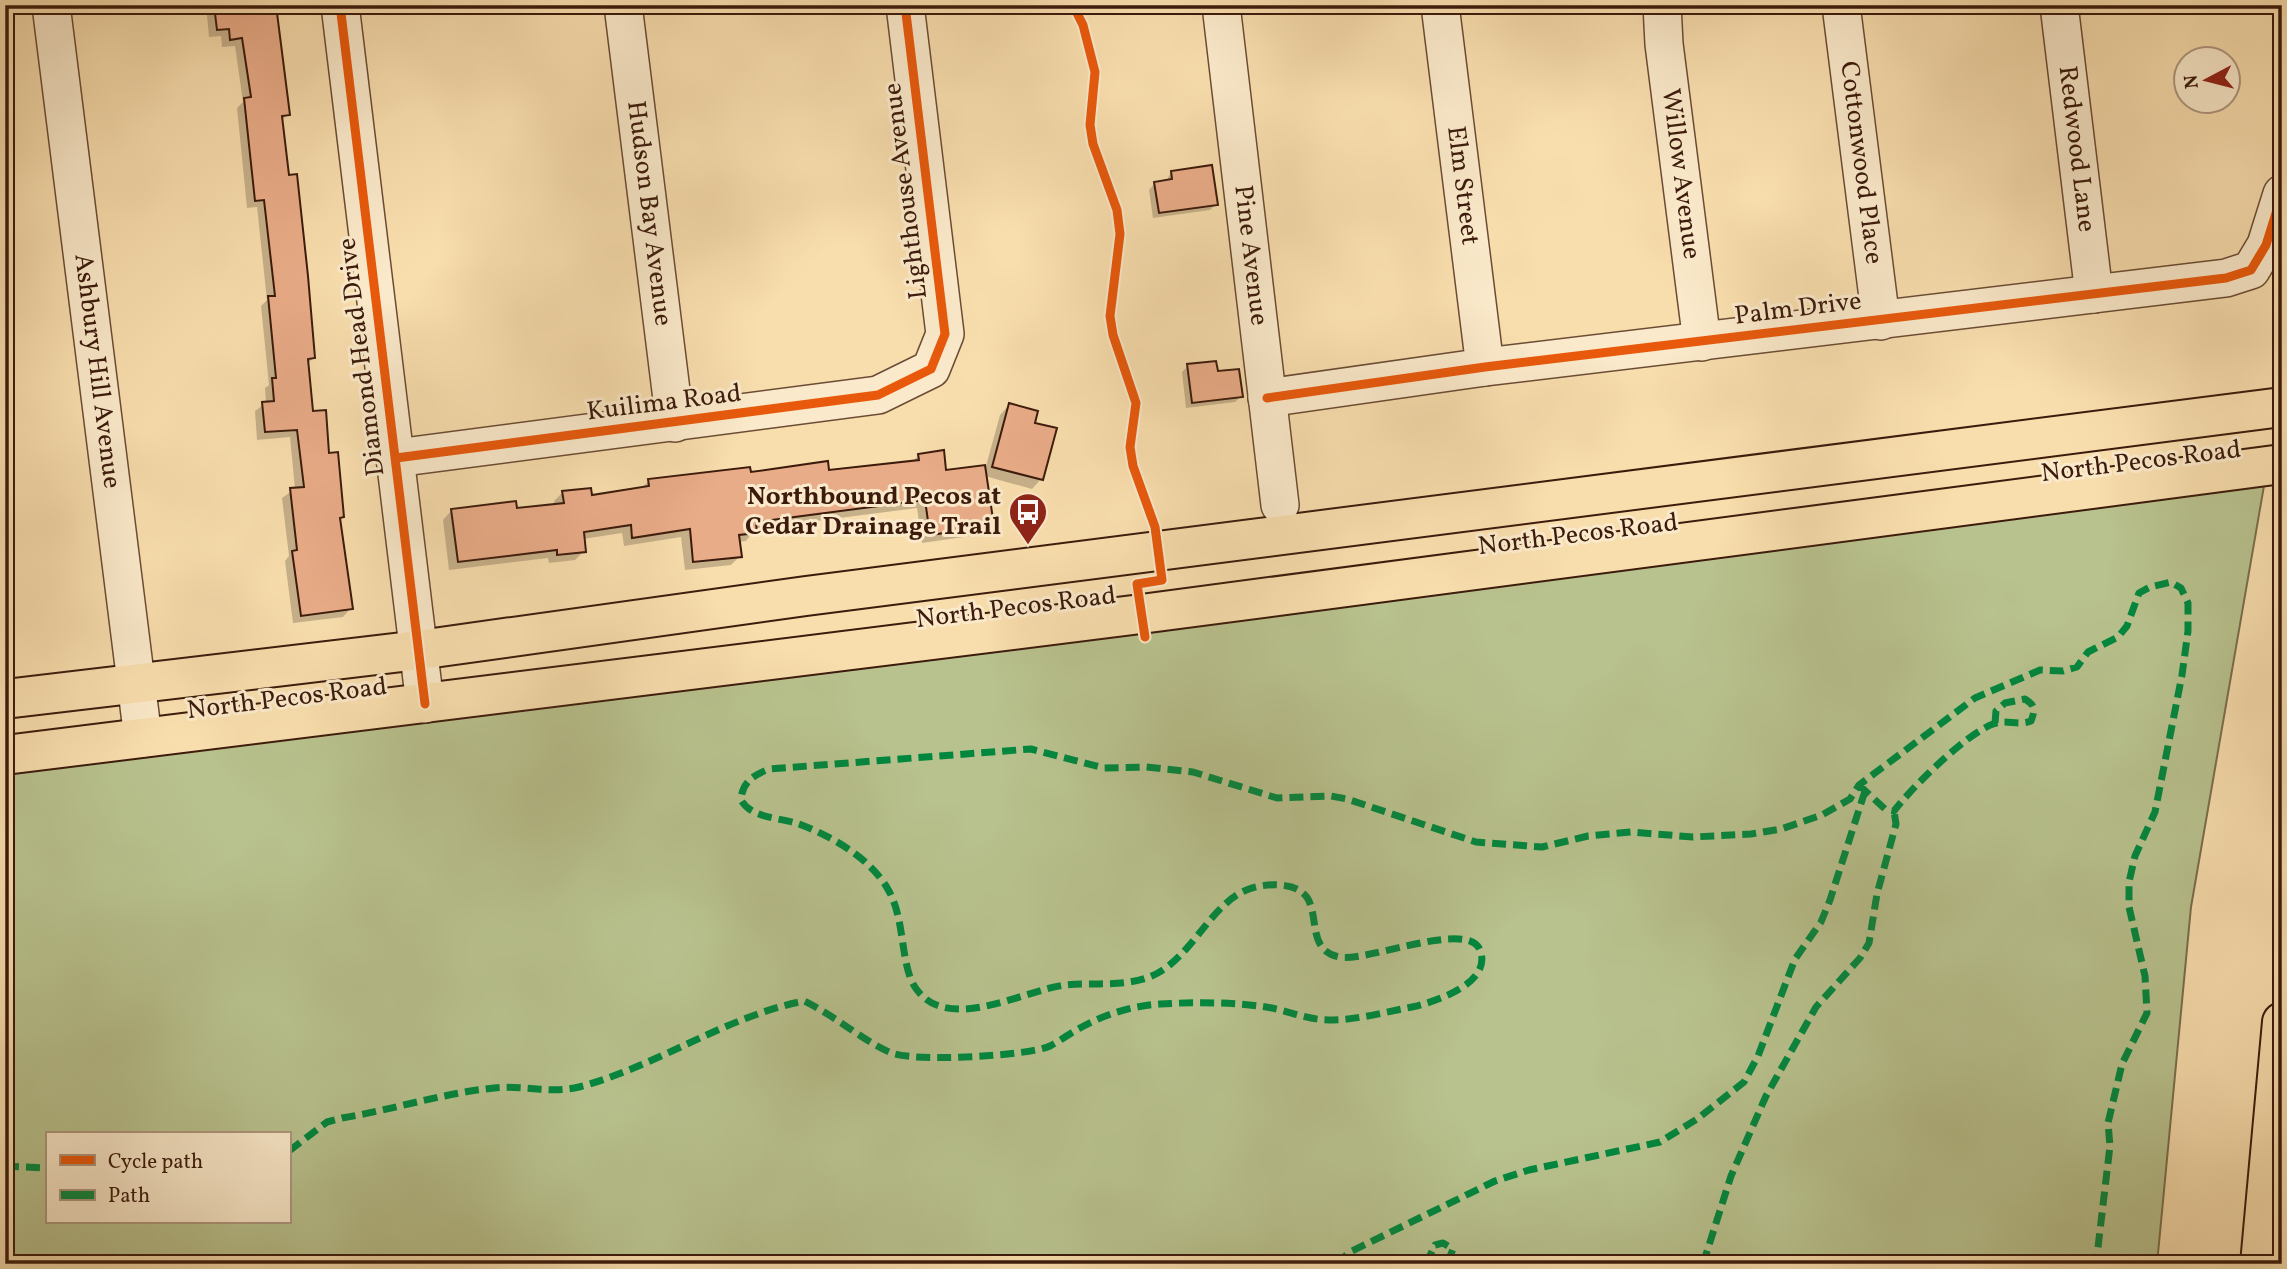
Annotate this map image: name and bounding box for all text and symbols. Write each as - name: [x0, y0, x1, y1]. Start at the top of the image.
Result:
- north arrow: [2172, 46, 2242, 116]
- street label: Cottonwood Place: [1830, 59, 1892, 266]
- street label: Redwood Lane: [2049, 64, 2104, 234]
- text: N: [2178, 73, 2206, 90]
- street label: Lighthouse Avenue: [875, 81, 937, 301]
- street label: Willow Avenue: [1652, 86, 1709, 261]
- street label: Hudson Bay Avenue: [617, 99, 681, 328]
- street label: Elm Street: [1437, 124, 1488, 247]
- street label: Pine Avenue: [1224, 183, 1277, 327]
- street label: Diamond Head Drive: [329, 236, 395, 478]
- street label: Ashbury Hill Avenue: [64, 252, 130, 491]
- street label: Palm Drive: [1733, 283, 1863, 335]
- street label: Kuilima Road: [585, 376, 743, 430]
- street label: North Pecos Road: [2039, 432, 2243, 492]
- place label: Northbound Pecos at Cedar Drainage Trail: [745, 479, 1001, 545]
- bus stop icon: Northbound Pecos at Cedar Drainage Trail: [1007, 491, 1049, 546]
- street label: North Pecos Road: [1476, 505, 1680, 565]
- street label: North Pecos Road: [914, 578, 1118, 638]
- street label: North Pecos Road: [185, 669, 389, 729]
- legend: [46, 1132, 290, 1224]
- text: Cycle path: [108, 1148, 203, 1177]
- text: Path: [108, 1182, 150, 1211]

